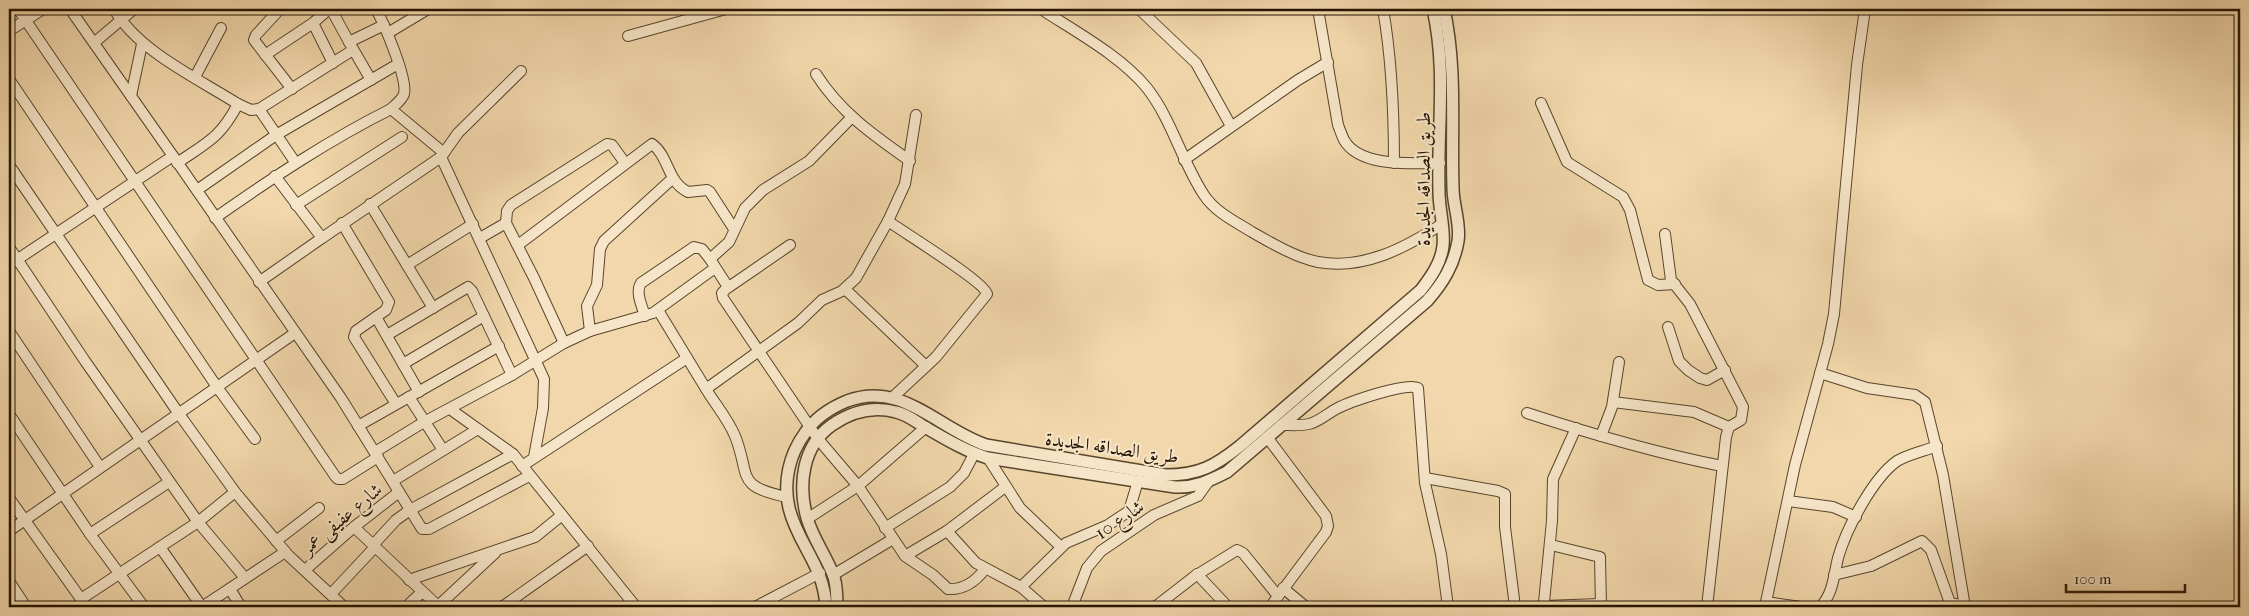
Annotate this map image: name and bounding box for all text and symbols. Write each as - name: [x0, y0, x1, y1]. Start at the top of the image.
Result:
- street label: طريق الصداقه الجديدة: [1413, 112, 1436, 246]
- street label: طريق الصداقه الجديدة: [1044, 428, 1180, 469]
- street label: شارع عفيفى عمر: [295, 478, 389, 563]
- street label: شارع 10: [1091, 496, 1150, 547]
- scale bar: [2066, 561, 2185, 593]
- text: 100 m: [2074, 570, 2112, 588]

